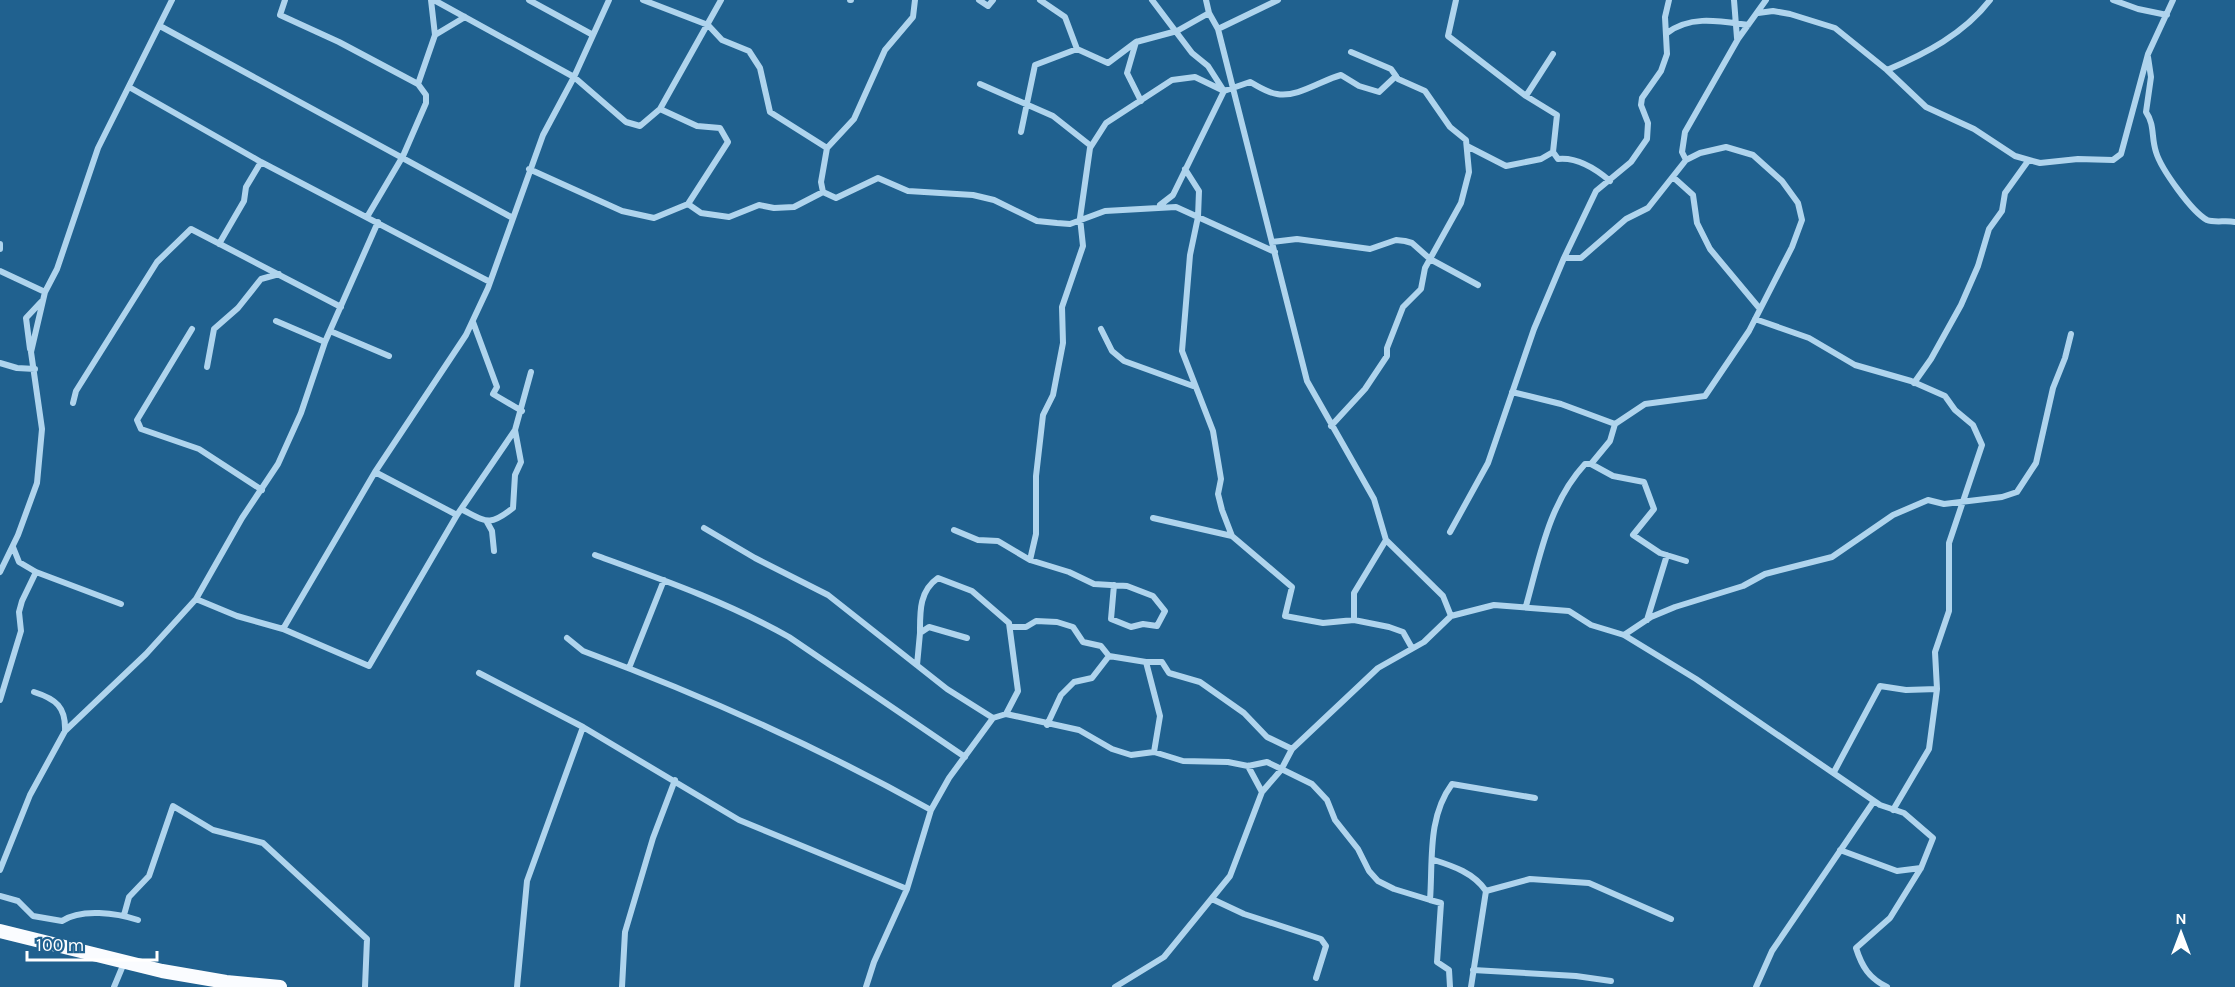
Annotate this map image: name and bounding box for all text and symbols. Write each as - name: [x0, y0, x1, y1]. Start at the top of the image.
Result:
- north arrow: [2151, 903, 2211, 963]
- text: N: [2175, 909, 2187, 928]
- scale bar: [27, 924, 158, 962]
- text: 100 m: [36, 934, 84, 956]

